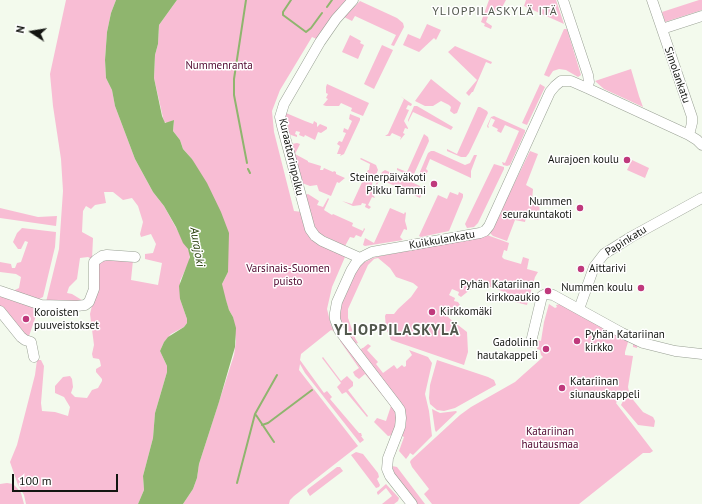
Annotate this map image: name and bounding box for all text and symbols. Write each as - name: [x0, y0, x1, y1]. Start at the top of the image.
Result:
- district label: YLIOPPILASKYLÄ ITÄ: [432, 5, 558, 19]
- north arrow: [12, 12, 52, 52]
- text: N: [13, 25, 28, 35]
- street label: Simolankatu: [661, 45, 693, 105]
- park label: Nummenranta: [185, 59, 253, 73]
- street label: Kuraattorinpolku: [276, 117, 306, 197]
- place label: Aurajoen koulu: [548, 153, 619, 167]
- marker: Aurajoen koulu: [622, 155, 632, 165]
- place label: Steinerpäiväkoti Pikku Tammi: [350, 171, 426, 197]
- marker: Steinerpäiväkoti Pikku Tammi: [429, 179, 439, 189]
- place label: Nummen seurakuntakoti: [503, 195, 572, 221]
- marker: Nummen seurakuntakoti: [575, 203, 585, 213]
- street label: Papinkatu: [603, 223, 649, 259]
- water label: Aurajoki: [186, 226, 208, 268]
- street label: Kuikkulankatu: [408, 228, 476, 252]
- park label: Varsinais-Suomen puisto: [246, 262, 330, 288]
- place label: Aittarivi: [589, 262, 626, 276]
- marker: Aittarivi: [576, 264, 586, 274]
- place label: Pyhän Katariinan kirkkoaukio: [460, 278, 540, 304]
- place label: Nummen koulu: [561, 281, 633, 295]
- marker: Nummen koulu: [636, 283, 646, 293]
- marker: Pyhän Katariinan kirkkoaukio: [543, 286, 553, 296]
- place label: Kirkkomäki: [440, 305, 492, 319]
- place label: Koroisten puuveistokset: [34, 306, 99, 332]
- marker: Kirkkomäki: [427, 307, 437, 317]
- marker: Koroisten puuveistokset: [21, 314, 31, 324]
- district label: YLIOPPILASKYLÄ: [334, 322, 460, 340]
- place label: Pyhän Katariinan kirkko: [585, 328, 665, 354]
- place label: Gadolinin hautakappeli: [477, 336, 538, 362]
- marker: Pyhän Katariinan kirkko: [572, 336, 582, 346]
- marker: Gadolinin hautakappeli: [541, 344, 551, 354]
- place label: Katariinan siunauskappeli: [570, 375, 640, 401]
- marker: Katariinan siunauskappeli: [557, 383, 567, 393]
- park label: Katariinan hautausmaa: [522, 425, 578, 451]
- scale bar: [14, 466, 120, 492]
- text: 100 m: [19, 473, 52, 488]

